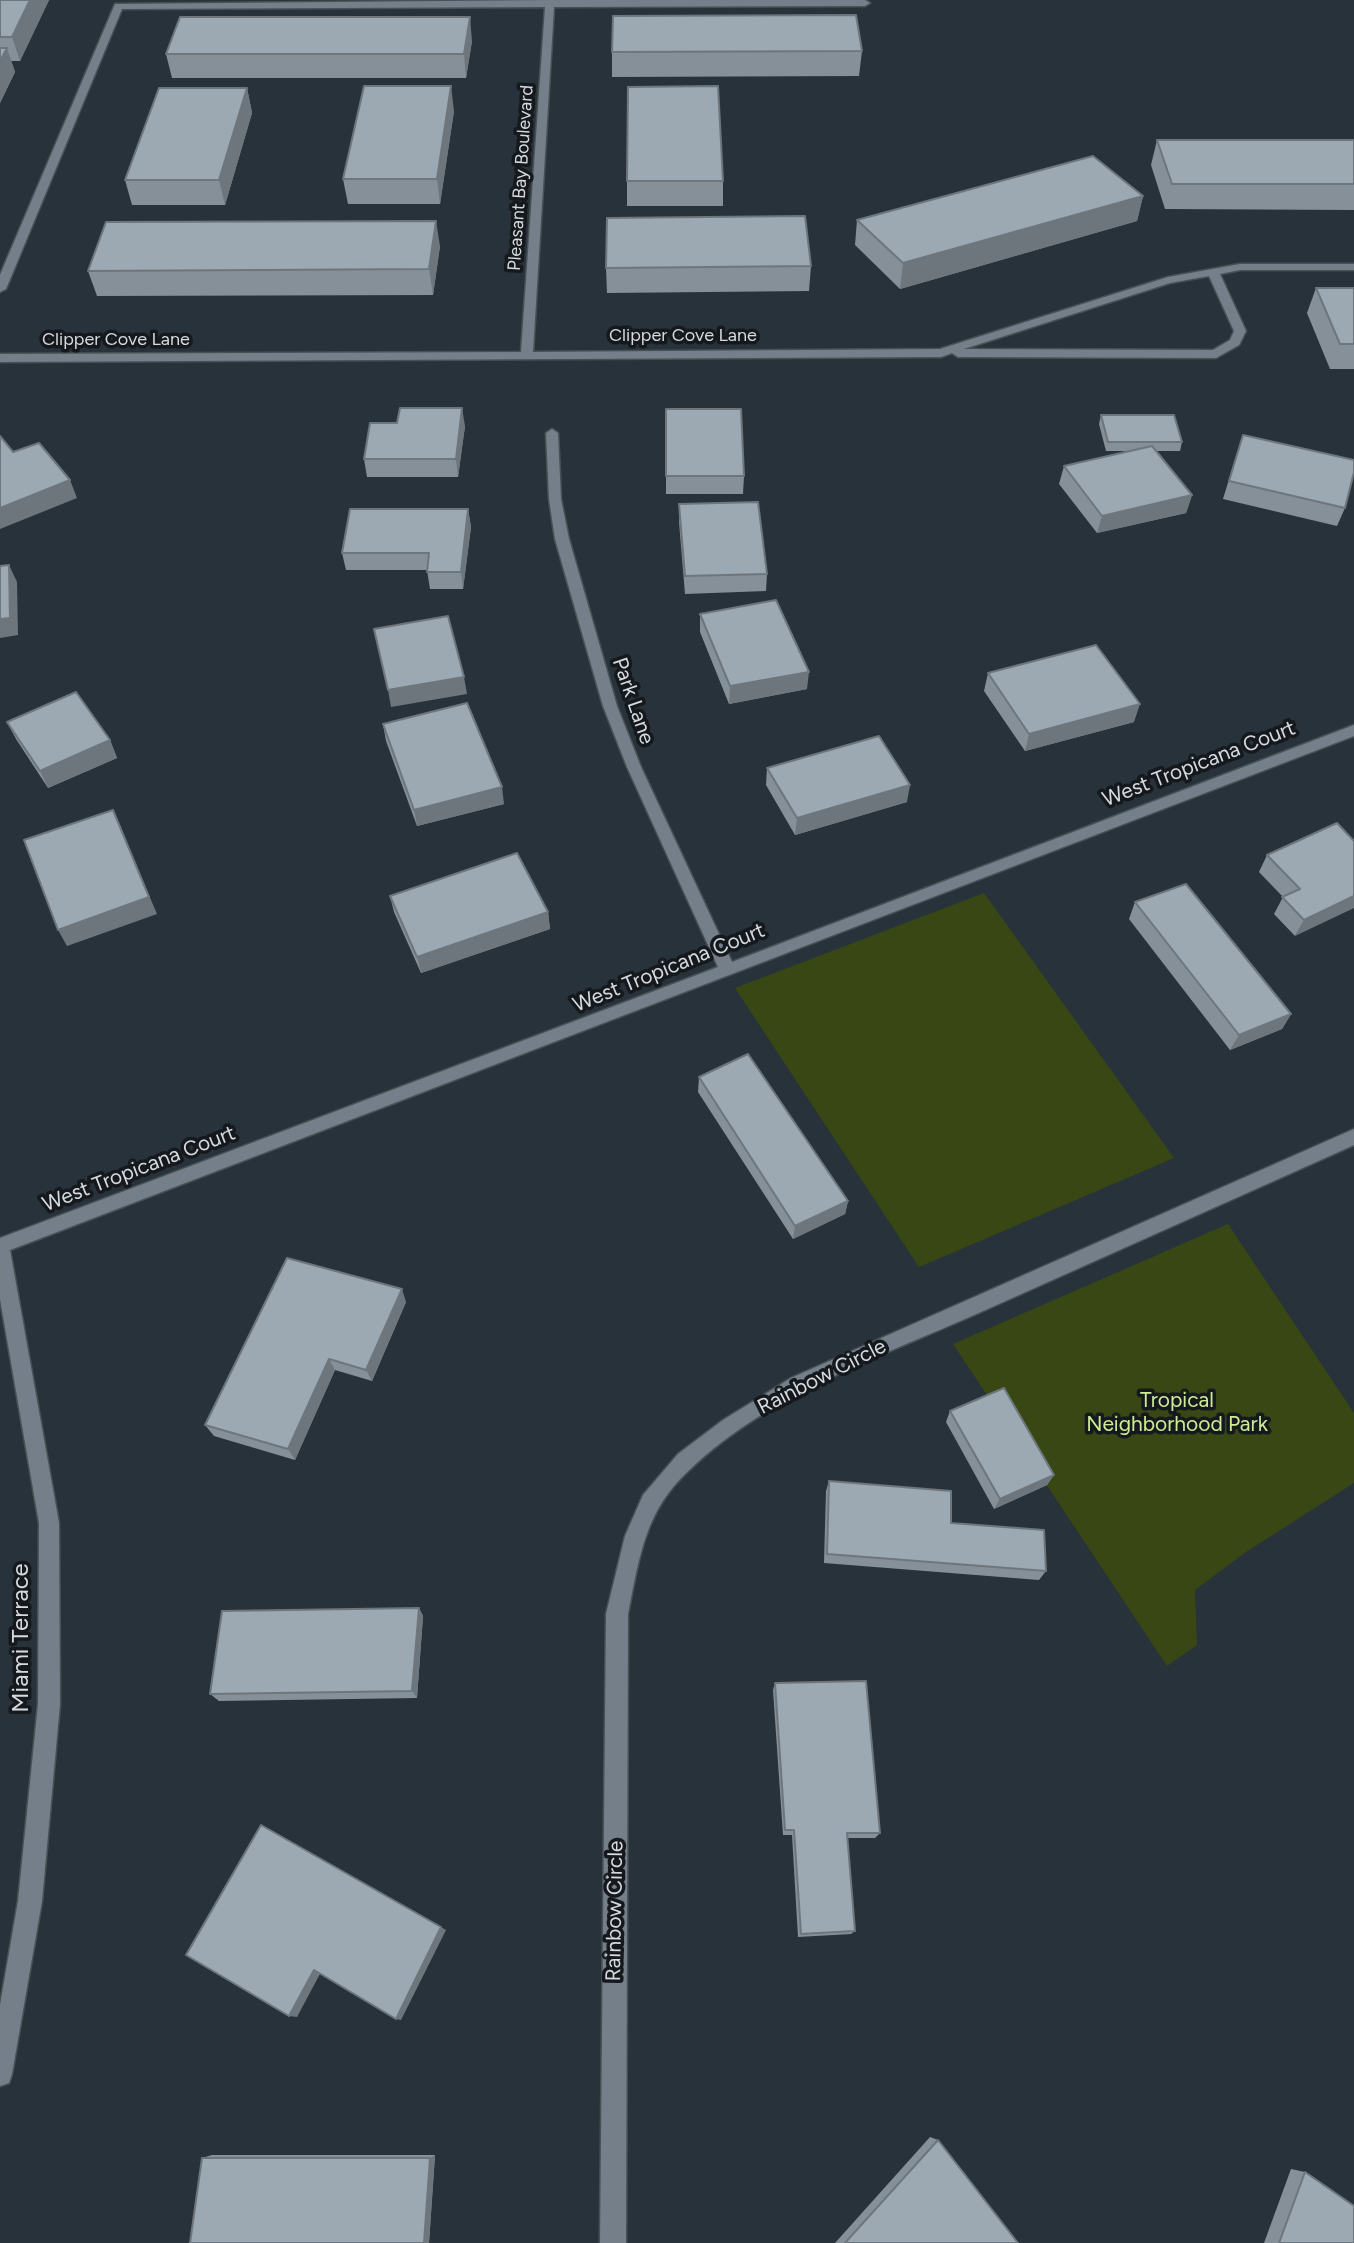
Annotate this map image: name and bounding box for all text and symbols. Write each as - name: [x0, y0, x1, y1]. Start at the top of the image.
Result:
- street label: Pleasant Bay Boulevard: [504, 84, 538, 272]
- street label: Clipper Cove Lane: [609, 325, 757, 347]
- street label: Clipper Cove Lane: [42, 329, 190, 351]
- street label: Park Lane: [606, 654, 660, 748]
- street label: West Tropicana Court: [1099, 716, 1299, 812]
- street label: West Tropicana Court: [569, 918, 769, 1018]
- street label: West Tropicana Court: [39, 1121, 239, 1217]
- street label: Rainbow Circle: [754, 1334, 890, 1420]
- park label: Tropical Neighborhood Park: [1086, 1388, 1268, 1438]
- street label: Miami Terrace: [7, 1563, 35, 1713]
- street label: Rainbow Circle: [601, 1840, 629, 1982]

